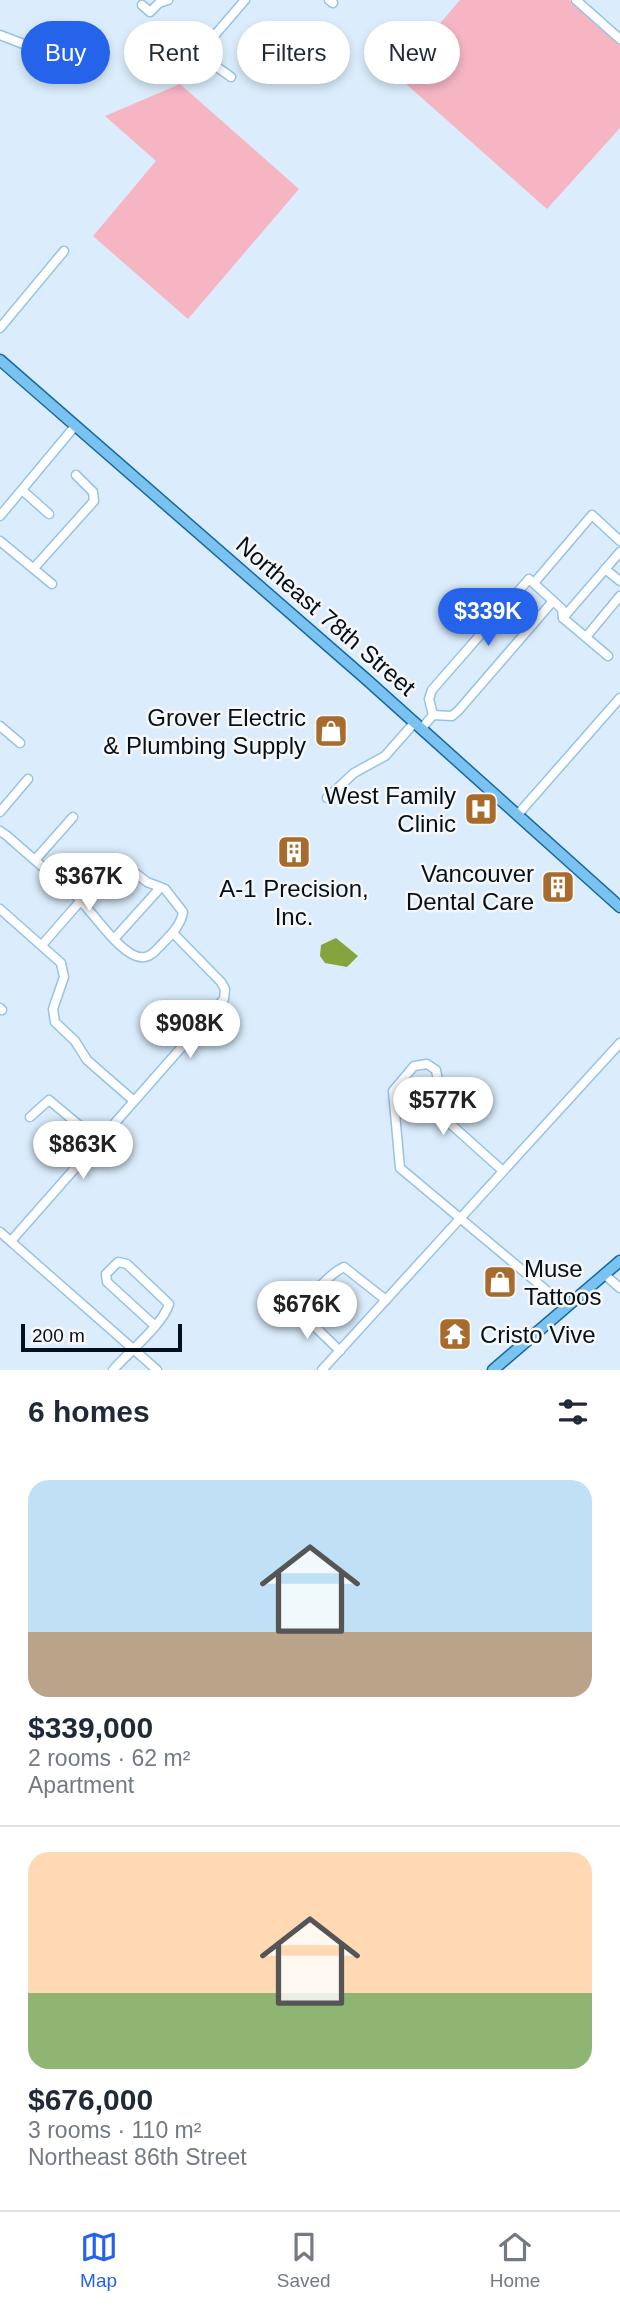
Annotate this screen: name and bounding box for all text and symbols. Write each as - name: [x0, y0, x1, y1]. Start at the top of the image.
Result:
- chip: Buy: [21, 21, 110, 84]
- chip: Rent: [124, 21, 223, 84]
- chip: Filters: [237, 21, 350, 84]
- chip: New: [364, 21, 460, 84]
- street label: Northeast 78th Street: [231, 531, 421, 701]
- pin: $339K: [439, 588, 537, 648]
- text: $339K: [454, 598, 522, 624]
- place label: Grover Electric & Plumbing Supply: [103, 704, 306, 759]
- shop icon: Grover Electric & Plumbing Supply: [312, 712, 350, 750]
- place label: West Family Clinic: [324, 782, 456, 837]
- hospital icon: West Family Clinic: [462, 790, 500, 828]
- building icon: A-1 Precision, Inc.: [275, 833, 313, 871]
- pin: $367K: [40, 853, 138, 913]
- place label: Vancouver Dental Care: [406, 860, 534, 915]
- text: $367K: [55, 863, 123, 889]
- building icon: Vancouver Dental Care: [539, 868, 577, 906]
- place label: A-1 Precision, Inc.: [219, 875, 369, 930]
- pin: $908K: [141, 1000, 239, 1060]
- text: $908K: [156, 1010, 224, 1036]
- pin: $577K: [394, 1078, 492, 1137]
- text: $577K: [409, 1087, 477, 1113]
- pin: $863K: [34, 1122, 132, 1181]
- text: $863K: [49, 1131, 117, 1157]
- place label: Muse Tattoos: [524, 1255, 601, 1310]
- shop icon: Muse Tattoos: [481, 1263, 519, 1301]
- pin: $676K: [258, 1282, 356, 1341]
- text: $676K: [273, 1291, 341, 1317]
- temple icon: Cristo Vive: [436, 1315, 474, 1353]
- scale bar: [21, 1321, 182, 1353]
- place label: Cristo Vive: [480, 1321, 596, 1348]
- text: 200 m: [32, 1325, 85, 1346]
- icon: filters: [554, 1393, 592, 1431]
- text: 6 homes: [28, 1395, 150, 1428]
- icon: home: [247, 1526, 373, 1652]
- text: $339,000: [28, 1711, 153, 1744]
- text: 2 rooms · 62 m²: [28, 1745, 190, 1771]
- text: Apartment: [28, 1772, 134, 1798]
- icon: home: [247, 1898, 373, 2024]
- text: $676,000: [28, 2083, 153, 2116]
- text: 3 rooms · 110 m²: [28, 2117, 201, 2143]
- text: Northeast 86th Street: [28, 2144, 247, 2170]
- tab: Map: [80, 2228, 118, 2292]
- tab: Saved: [277, 2228, 331, 2292]
- tab: Home: [490, 2228, 540, 2292]

